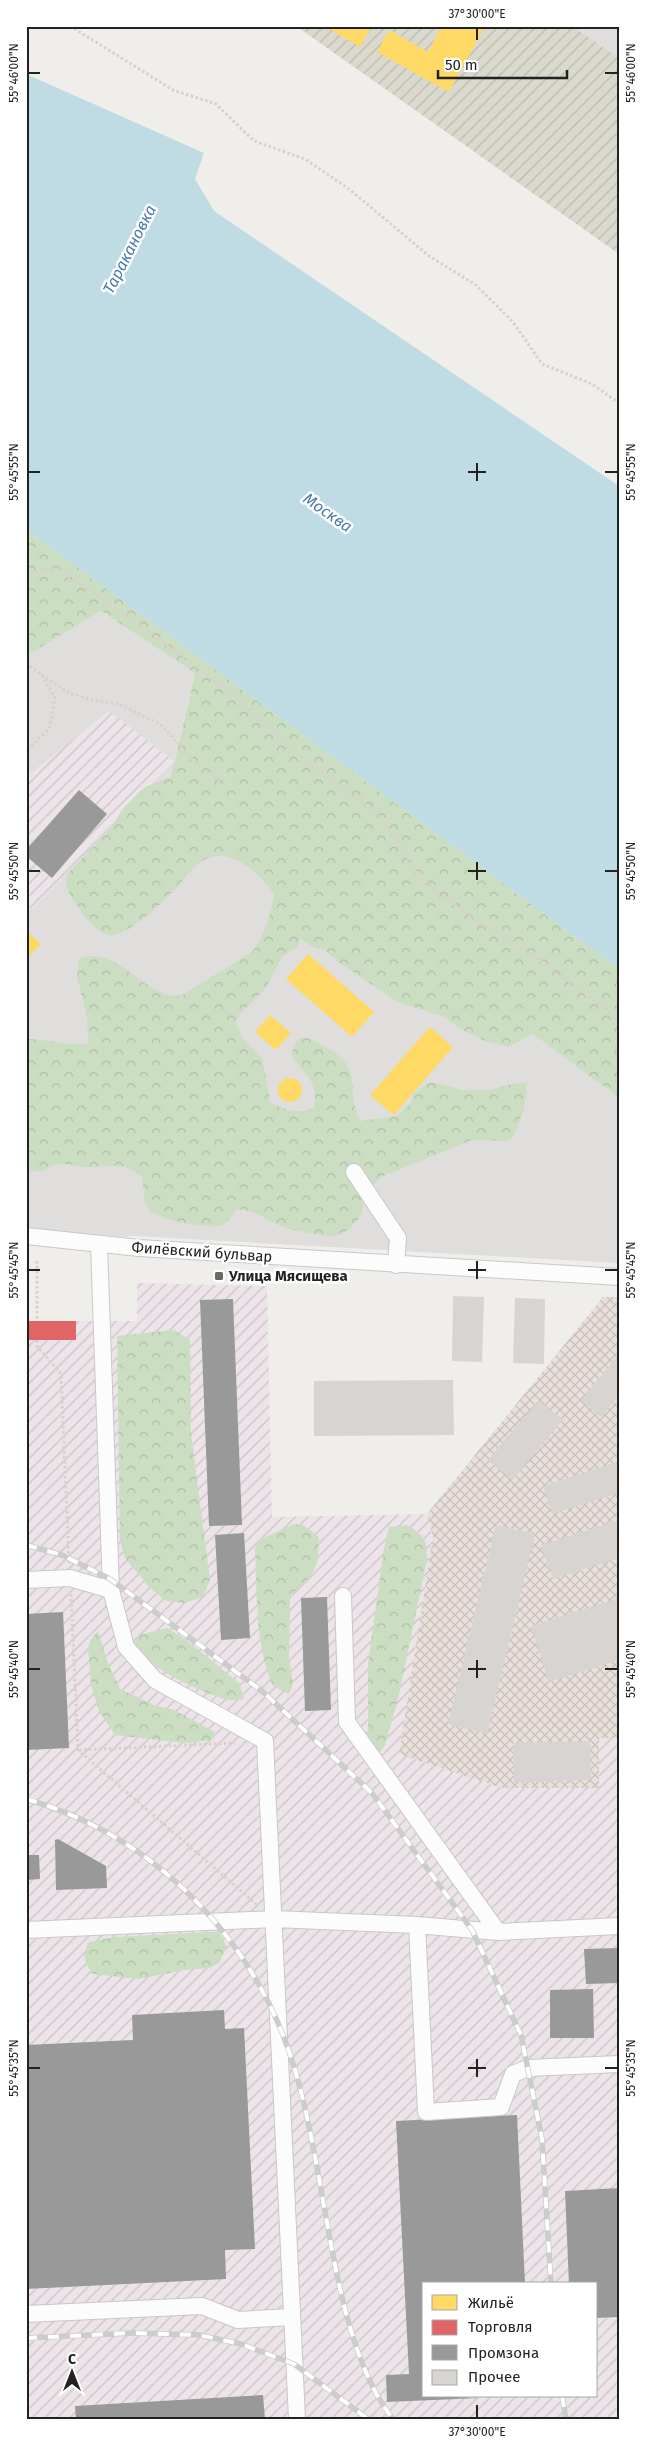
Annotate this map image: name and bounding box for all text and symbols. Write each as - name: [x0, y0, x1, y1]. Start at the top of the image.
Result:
- text: 37°30'00"E: [448, 7, 506, 21]
- text: 55°46'00"N: [7, 43, 21, 103]
- text: 55°46'00"N: [624, 43, 638, 103]
- scale bar: [438, 48, 566, 80]
- text: 50 m: [445, 56, 478, 74]
- water label: Таракановка: [99, 202, 160, 297]
- text: 55°45'55"N: [7, 443, 21, 501]
- text: 55°45'55"N: [624, 443, 638, 501]
- water label: Москва: [300, 489, 356, 536]
- text: 55°45'50"N: [7, 842, 21, 900]
- text: 55°45'50"N: [624, 842, 638, 900]
- street label: Филёвский бульвар: [131, 1238, 273, 1266]
- text: 55°45'45"N: [7, 1241, 21, 1299]
- text: 55°45'45"N: [624, 1241, 638, 1299]
- place label: Улица Мясищева: [228, 1267, 348, 1285]
- marker: Улица Мясищева: [213, 1270, 225, 1282]
- text: 55°45'40"N: [7, 1640, 21, 1698]
- text: 55°45'40"N: [624, 1640, 638, 1698]
- text: 55°45'35"N: [7, 2039, 21, 2097]
- text: 55°45'35"N: [624, 2039, 638, 2097]
- legend: [422, 2282, 598, 2398]
- text: Жильё: [468, 2294, 514, 2312]
- text: Торговля: [468, 2318, 533, 2336]
- text: Промзона: [468, 2344, 539, 2362]
- north arrow: [48, 2348, 98, 2398]
- text: С: [68, 2351, 76, 2368]
- text: Прочее: [468, 2368, 520, 2386]
- text: 37°30'00"E: [448, 2425, 506, 2439]

